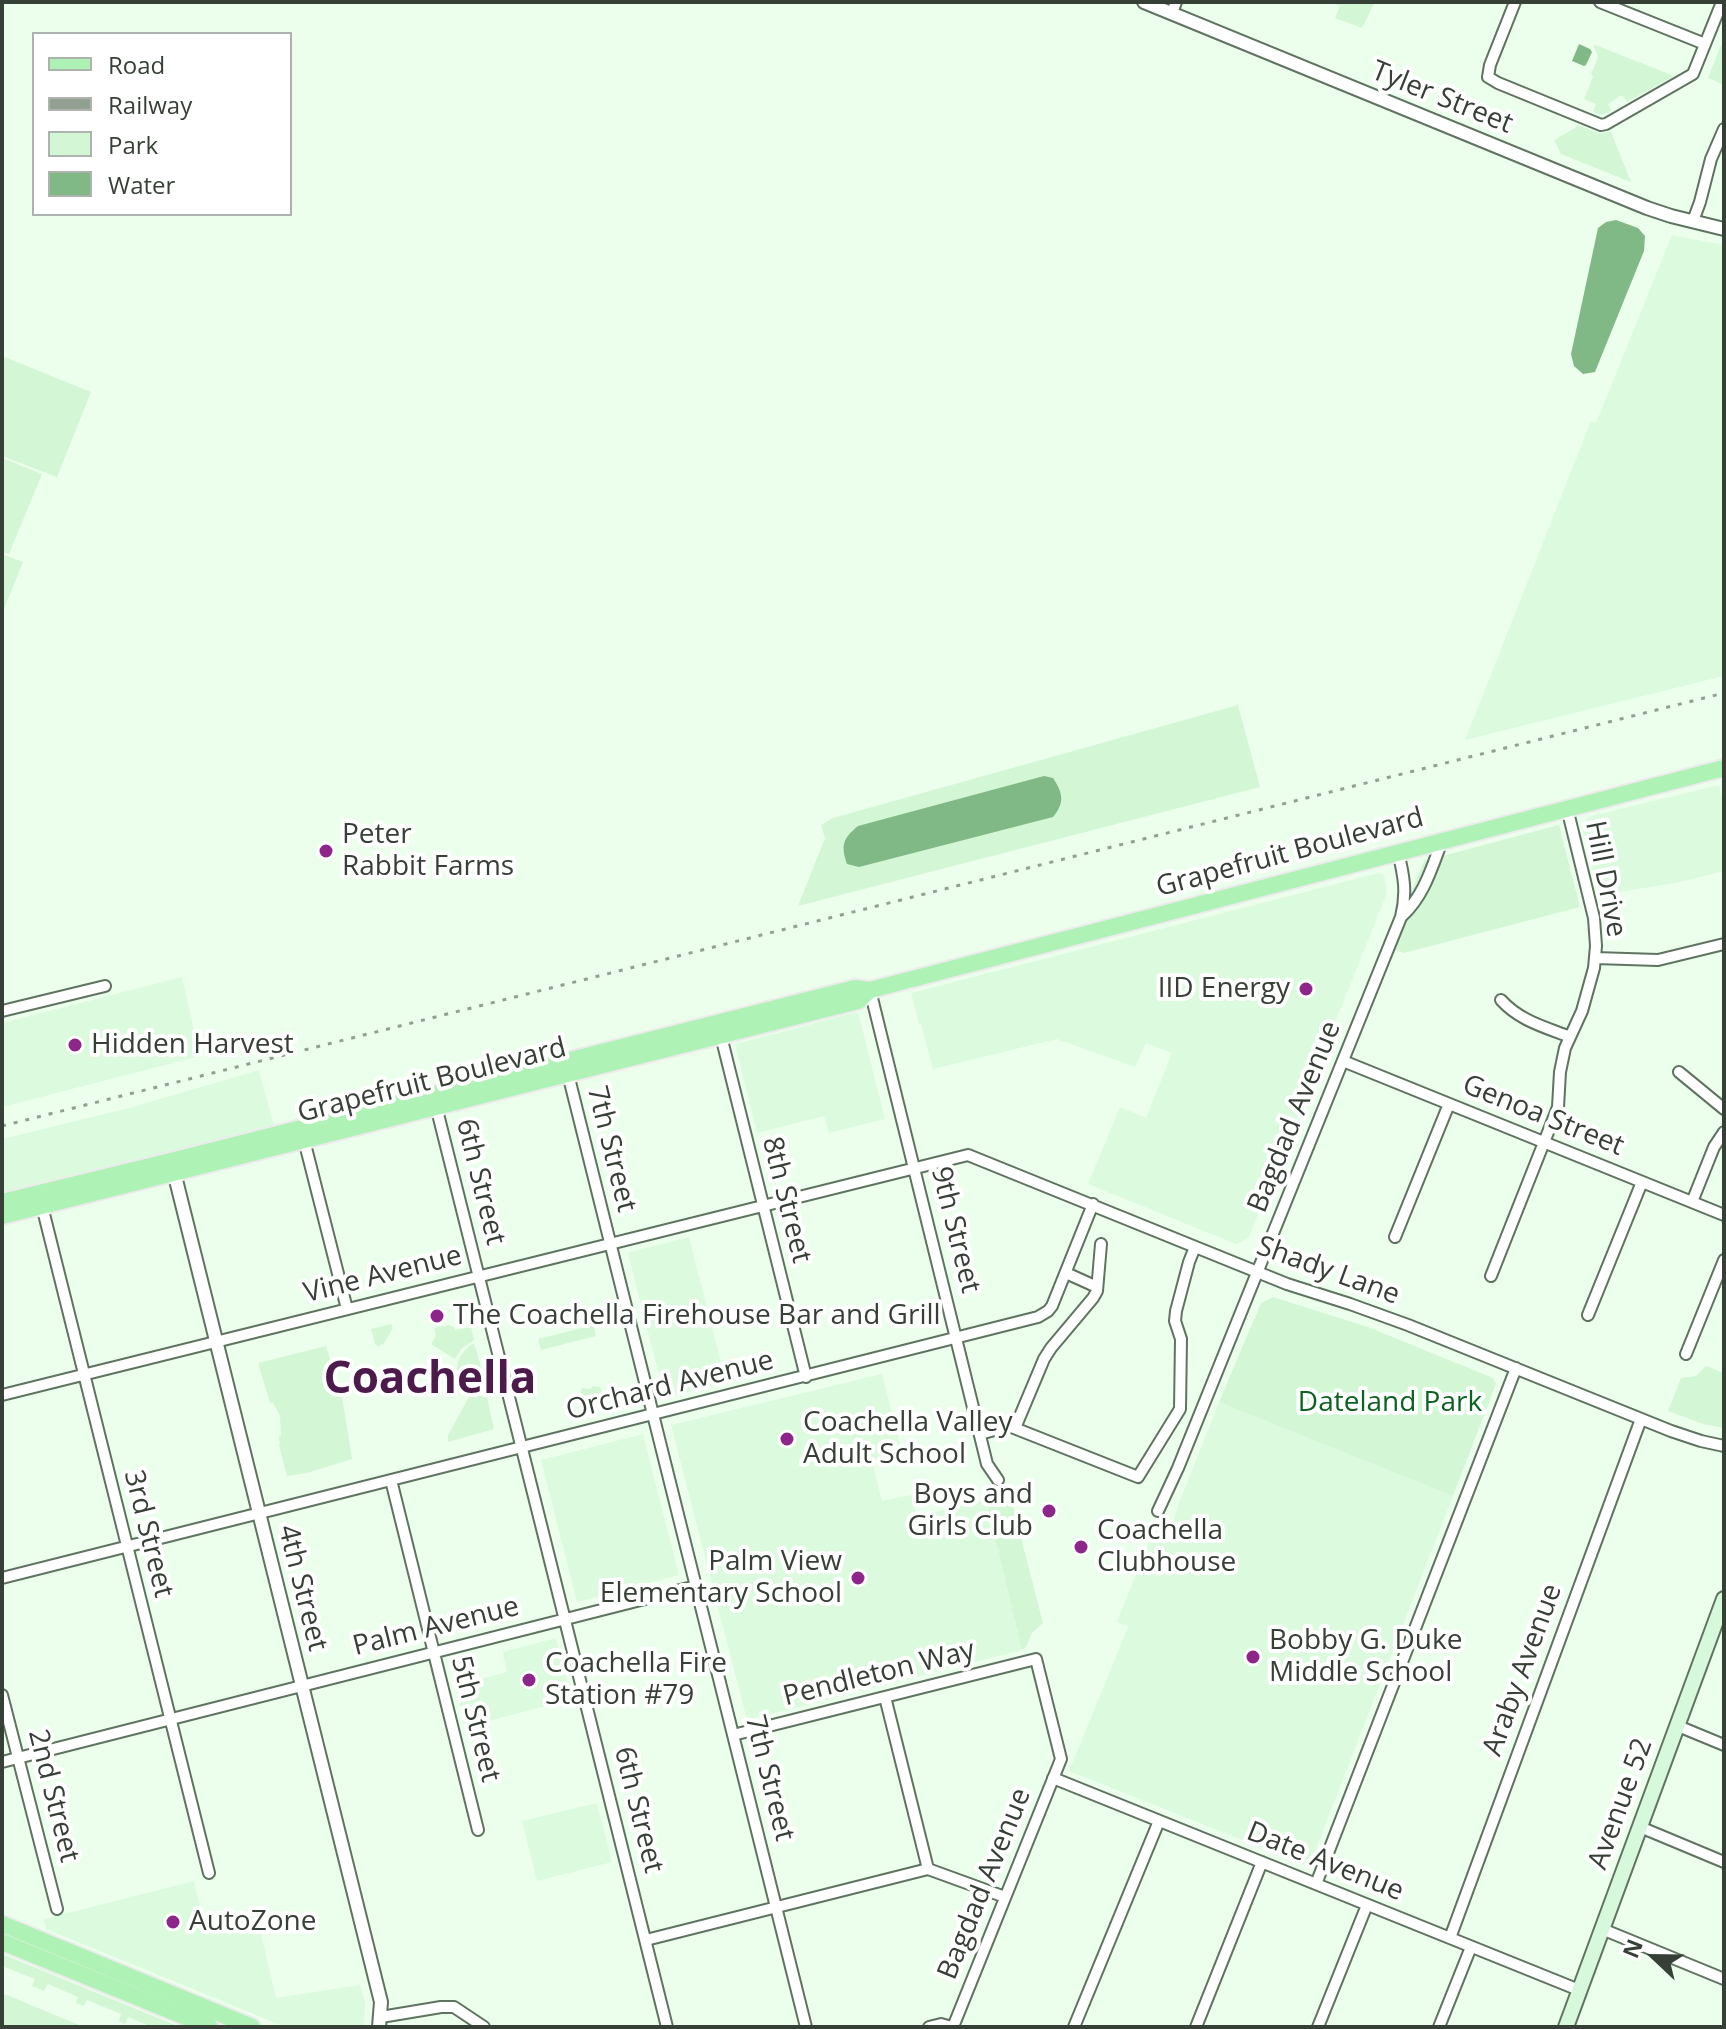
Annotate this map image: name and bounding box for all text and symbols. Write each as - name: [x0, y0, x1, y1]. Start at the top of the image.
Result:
- legend: [32, 32, 292, 216]
- text: Road: [108, 48, 165, 81]
- street label: Tyler Street: [1367, 54, 1517, 142]
- text: Railway: [108, 88, 192, 121]
- text: Park: [108, 128, 158, 161]
- text: Water: [108, 168, 175, 201]
- street label: Grapefruit Boulevard: [1153, 801, 1427, 905]
- place label: Peter Rabbit Farms: [342, 818, 514, 884]
- street label: Hill Drive: [1577, 818, 1633, 940]
- marker: Peter Rabbit Farms: [317, 842, 335, 860]
- place label: IID Energy: [1158, 972, 1290, 1006]
- marker: IID Energy: [1297, 980, 1315, 998]
- street label: Bagdad Avenue: [1241, 1016, 1349, 1218]
- place label: Hidden Harvest: [91, 1028, 294, 1062]
- street label: Grapefruit Boulevard: [294, 1031, 570, 1131]
- marker: Hidden Harvest: [66, 1036, 84, 1054]
- street label: Genoa Street: [1457, 1068, 1629, 1164]
- street label: 7th Street: [579, 1083, 643, 1215]
- street label: 6th Street: [448, 1116, 512, 1248]
- street label: 8th Street: [754, 1134, 818, 1266]
- street label: 9th Street: [923, 1164, 987, 1296]
- street label: Shady Lane: [1252, 1230, 1404, 1312]
- street label: Vine Avenue: [301, 1239, 465, 1311]
- place label: The Coachella Firehouse Bar and Grill: [453, 1299, 941, 1333]
- marker: The Coachella Firehouse Bar and Grill: [428, 1307, 446, 1325]
- street label: Orchard Avenue: [563, 1344, 777, 1428]
- district label: Coachella: [324, 1354, 536, 1406]
- park label: Dateland Park: [1298, 1386, 1482, 1420]
- place label: Coachella Valley Adult School: [803, 1406, 1012, 1472]
- marker: Coachella Valley Adult School: [778, 1430, 796, 1448]
- street label: 3rd Street: [116, 1467, 180, 1601]
- place label: Boys and Girls Club: [907, 1478, 1033, 1544]
- marker: Boys and Girls Club: [1040, 1502, 1058, 1520]
- place label: Coachella Clubhouse: [1097, 1514, 1236, 1580]
- street label: 4th Street: [270, 1522, 334, 1654]
- marker: Coachella Clubhouse: [1072, 1538, 1090, 1556]
- place label: Palm View Elementary School: [600, 1545, 842, 1611]
- marker: Palm View Elementary School: [849, 1569, 867, 1587]
- street label: Araby Avenue: [1476, 1579, 1570, 1761]
- street label: Palm Avenue: [349, 1590, 523, 1664]
- place label: Bobby G. Duke Middle School: [1269, 1624, 1462, 1690]
- street label: Pendleton Way: [780, 1634, 978, 1714]
- place label: Coachella Fire Station #79: [545, 1647, 727, 1713]
- marker: Bobby G. Duke Middle School: [1244, 1648, 1262, 1666]
- street label: 5th Street: [443, 1653, 507, 1785]
- marker: Coachella Fire Station #79: [520, 1671, 538, 1689]
- street label: 7th Street: [737, 1712, 801, 1844]
- street label: 2nd Street: [20, 1726, 86, 1866]
- street label: Avenue 52: [1582, 1734, 1660, 1874]
- street label: 6th Street: [606, 1744, 670, 1876]
- street label: Bagdad Avenue: [931, 1783, 1039, 1985]
- street label: Date Avenue: [1242, 1815, 1408, 1909]
- place label: AutoZone: [189, 1905, 316, 1939]
- marker: AutoZone: [164, 1913, 182, 1931]
- north arrow: [1614, 1917, 1694, 1997]
- text: N: [1614, 1934, 1649, 1962]

